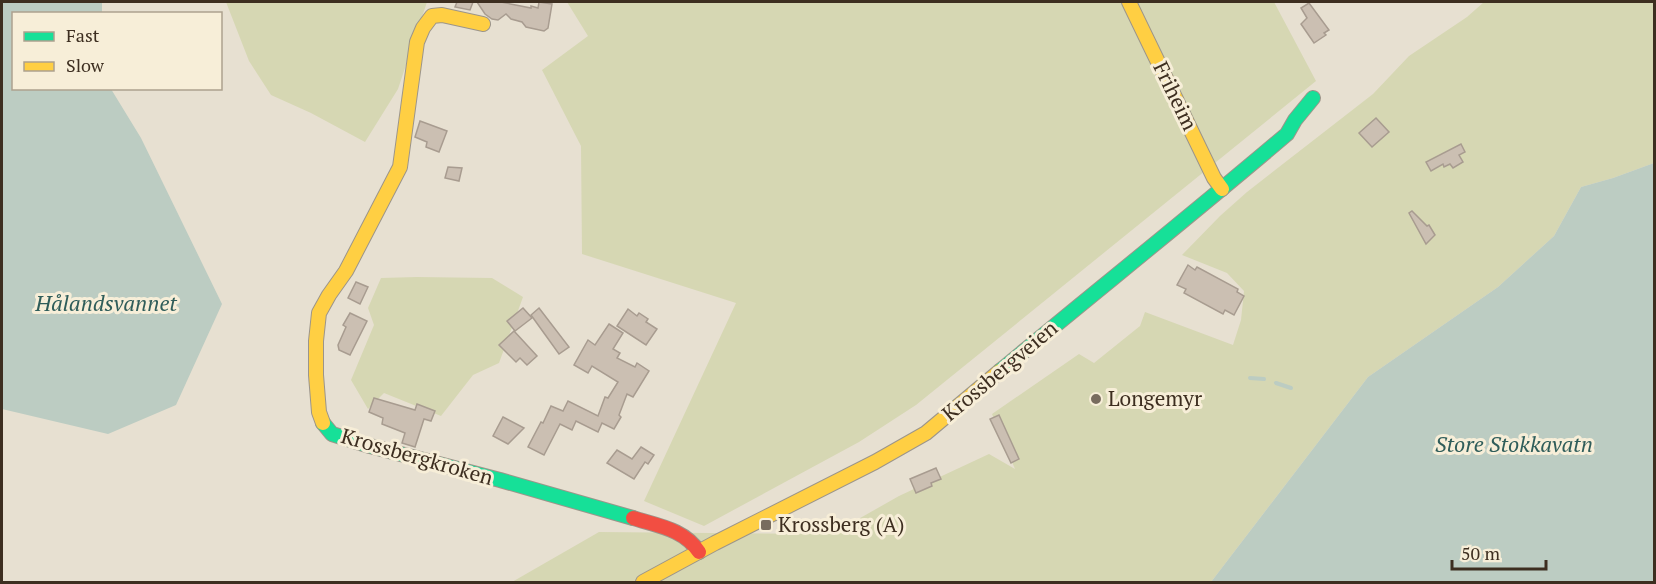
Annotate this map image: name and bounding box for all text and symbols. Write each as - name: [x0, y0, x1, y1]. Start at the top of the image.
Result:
- legend: [12, 12, 222, 90]
- text: Fast: [66, 23, 100, 47]
- text: Slow: [66, 53, 105, 77]
- street label: Friheim: [1147, 57, 1205, 135]
- water label: Hålandsvannet: [34, 288, 177, 317]
- street label: Krossbergveien: [936, 313, 1063, 427]
- place label: Longemyr: [1108, 384, 1202, 412]
- marker: Longemyr: [1089, 392, 1103, 406]
- street label: Krossbergkroken: [338, 421, 497, 491]
- water label: Store Stokkavatn: [1435, 429, 1593, 458]
- place label: Krossberg (A): [778, 510, 904, 538]
- marker: Krossberg (A): [759, 518, 773, 532]
- scale bar: [1452, 533, 1546, 571]
- text: 50 m: [1461, 541, 1501, 565]

